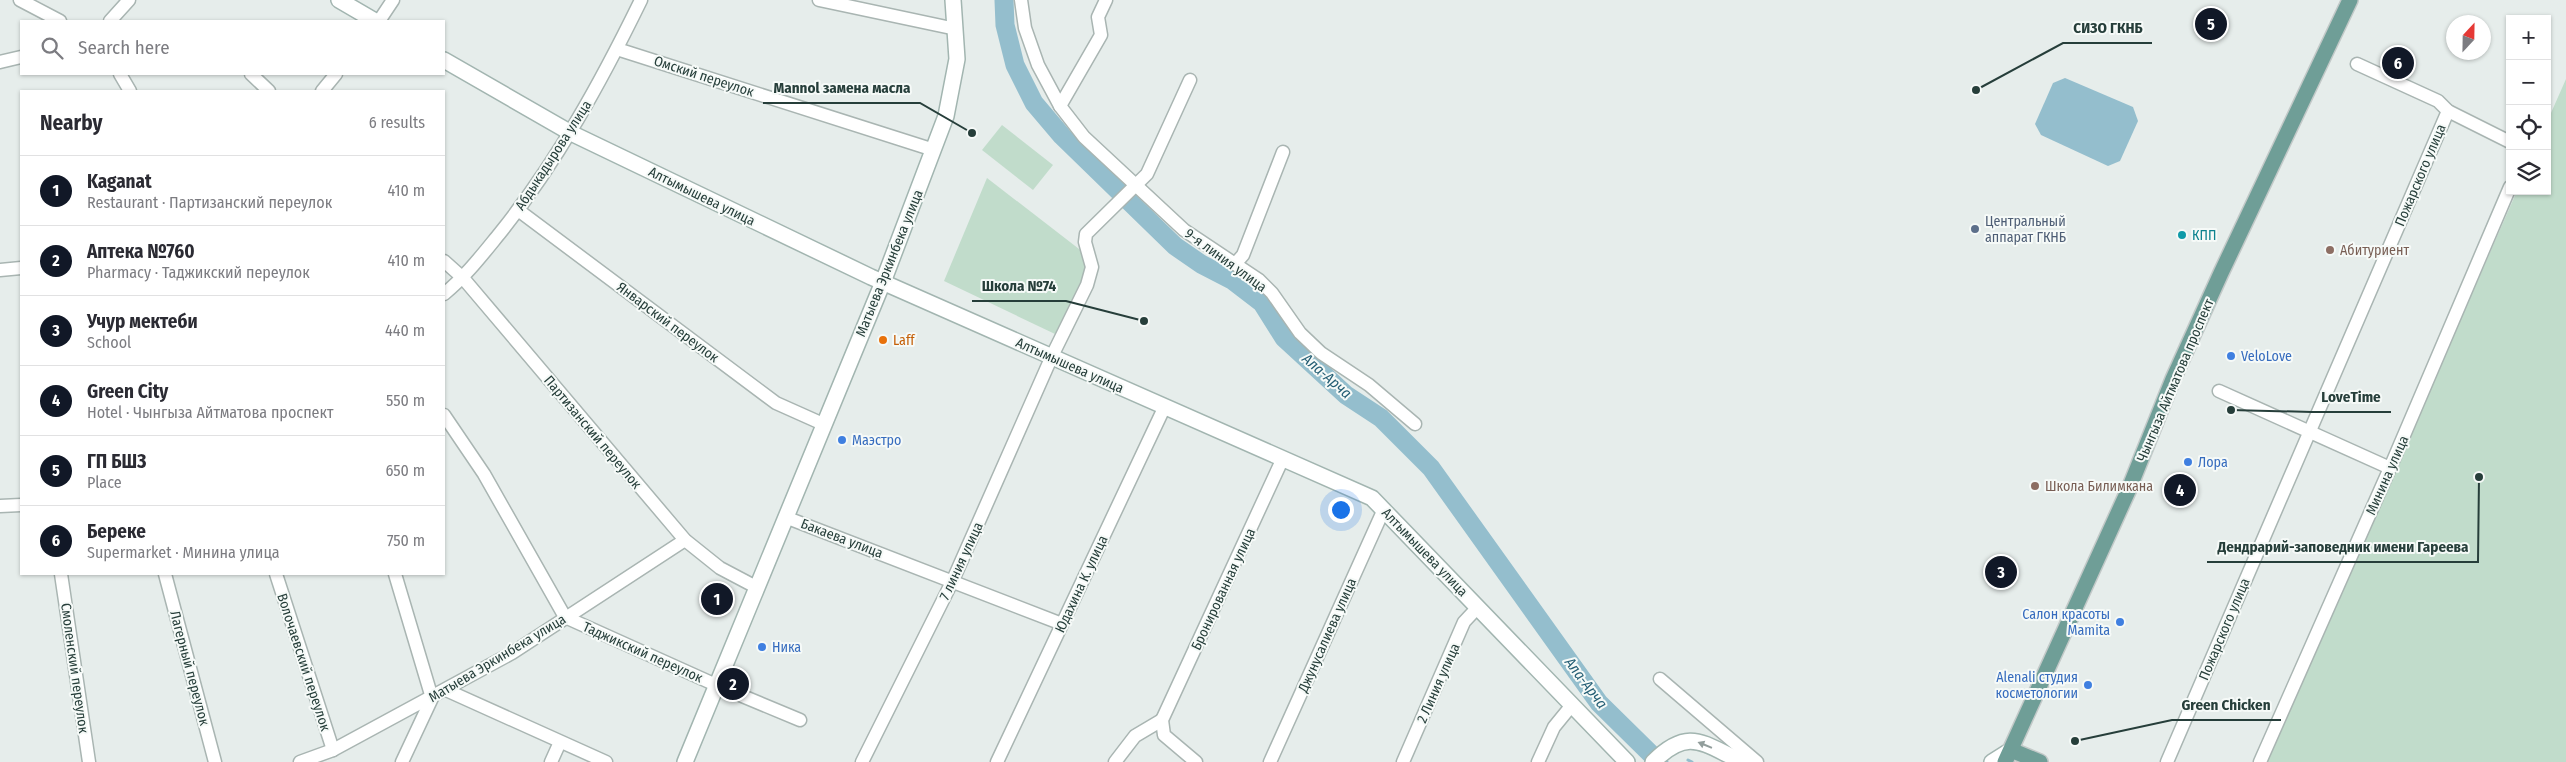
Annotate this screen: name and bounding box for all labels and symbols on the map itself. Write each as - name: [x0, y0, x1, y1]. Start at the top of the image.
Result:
- pin: 5: [2195, 5, 2227, 43]
- callout: СИЗО ГКНБ: [2063, 13, 2152, 43]
- north arrow: [2446, 15, 2491, 60]
- text: СИЗО ГКНБ: [2073, 19, 2143, 37]
- pin: 6: [2382, 44, 2414, 82]
- street label: Омский переулок: [652, 52, 756, 101]
- callout: Mannol замена масла: [763, 73, 920, 103]
- text: Mannol замена масла: [773, 79, 911, 97]
- street label: Абдыкадырова улица: [512, 97, 595, 213]
- street label: Пожарского улица: [2391, 121, 2450, 229]
- street label: Алтымышева улица: [646, 163, 758, 230]
- street label: Матыева Эркинбека улица: [852, 187, 927, 339]
- place label: Центральный аппарат ГКНБ: [1985, 213, 2066, 246]
- marker: Центральный аппарат ГКНБ: [1969, 223, 1981, 235]
- street label: 9-я линия улица: [1181, 225, 1270, 296]
- place label: КПП: [2192, 227, 2216, 244]
- marker: КПП: [2176, 229, 2188, 241]
- place label: Абитуриент: [2340, 242, 2409, 259]
- marker: Абитуриент: [2324, 244, 2336, 256]
- callout: Школа №74: [972, 271, 1066, 301]
- text: Школа №74: [982, 277, 1057, 295]
- street label: Январский переулок: [613, 279, 722, 366]
- street label: Чынгыза Айтматова проспект: [2133, 296, 2218, 464]
- place label: Laff: [893, 332, 916, 349]
- marker: Laff: [877, 334, 889, 346]
- street label: Алтымышева улица: [1013, 334, 1127, 397]
- place label: VeloLove: [2241, 348, 2292, 365]
- water label: Ала-Арча: [1298, 349, 1355, 402]
- marker: VeloLove: [2225, 350, 2237, 362]
- street label: Партизанский переулок: [540, 372, 645, 493]
- callout: LoveTime: [2312, 382, 2391, 412]
- text: LoveTime: [2321, 388, 2381, 406]
- place label: Маэстро: [852, 432, 901, 449]
- street label: Минина улица: [2362, 433, 2413, 518]
- marker: Маэстро: [836, 434, 848, 446]
- place label: Лора: [2198, 454, 2228, 471]
- marker: Лора: [2182, 456, 2194, 468]
- pin: 4: [2164, 471, 2196, 509]
- place label: Школа Билимкана: [2045, 478, 2153, 495]
- marker: Школа Билимкана: [2029, 480, 2041, 492]
- your location: [1328, 497, 1354, 523]
- street label: Алтымышева улица: [1378, 505, 1471, 600]
- street label: Бакаева улица: [798, 515, 885, 562]
- street label: 7 линия улица: [936, 519, 987, 603]
- street label: Бронированная улица: [1188, 525, 1259, 653]
- callout: Дендрарий-заповедник имени Гареева: [2207, 532, 2478, 562]
- street label: Юдахина К. улица: [1052, 533, 1111, 636]
- text: Дендрарий-заповедник имени Гареева: [2217, 538, 2469, 556]
- pin: 3: [1985, 553, 2017, 591]
- street label: Джунусалиева улица: [1294, 575, 1360, 696]
- street label: Пожарского улица: [2195, 575, 2254, 683]
- pin: 1: [701, 580, 733, 618]
- street label: Волочаевский переулок: [273, 591, 334, 734]
- street label: Смоленский переулок: [57, 602, 92, 735]
- place label: Салон красоты Mamita: [2022, 606, 2110, 639]
- street label: Лагерный переулок: [166, 609, 213, 728]
- street label: Матыева Эркинбека улица: [426, 611, 569, 706]
- marker: Салон красоты Mamita: [2114, 616, 2126, 628]
- street label: Таджикский переулок: [580, 618, 706, 687]
- place label: Ника: [772, 639, 801, 656]
- marker: Ника: [756, 641, 768, 653]
- street label: 2 Линия улица: [1413, 641, 1464, 726]
- water label: Ала-Арча: [1560, 653, 1611, 712]
- pin: 2: [717, 665, 749, 703]
- place label: Alenali студия косметологии: [1996, 669, 2078, 702]
- marker: Alenali студия косметологии: [2082, 679, 2094, 691]
- callout: Green Chicken: [2172, 690, 2281, 720]
- text: Green Chicken: [2181, 696, 2271, 714]
- one-way arrow: [1698, 741, 1712, 749]

